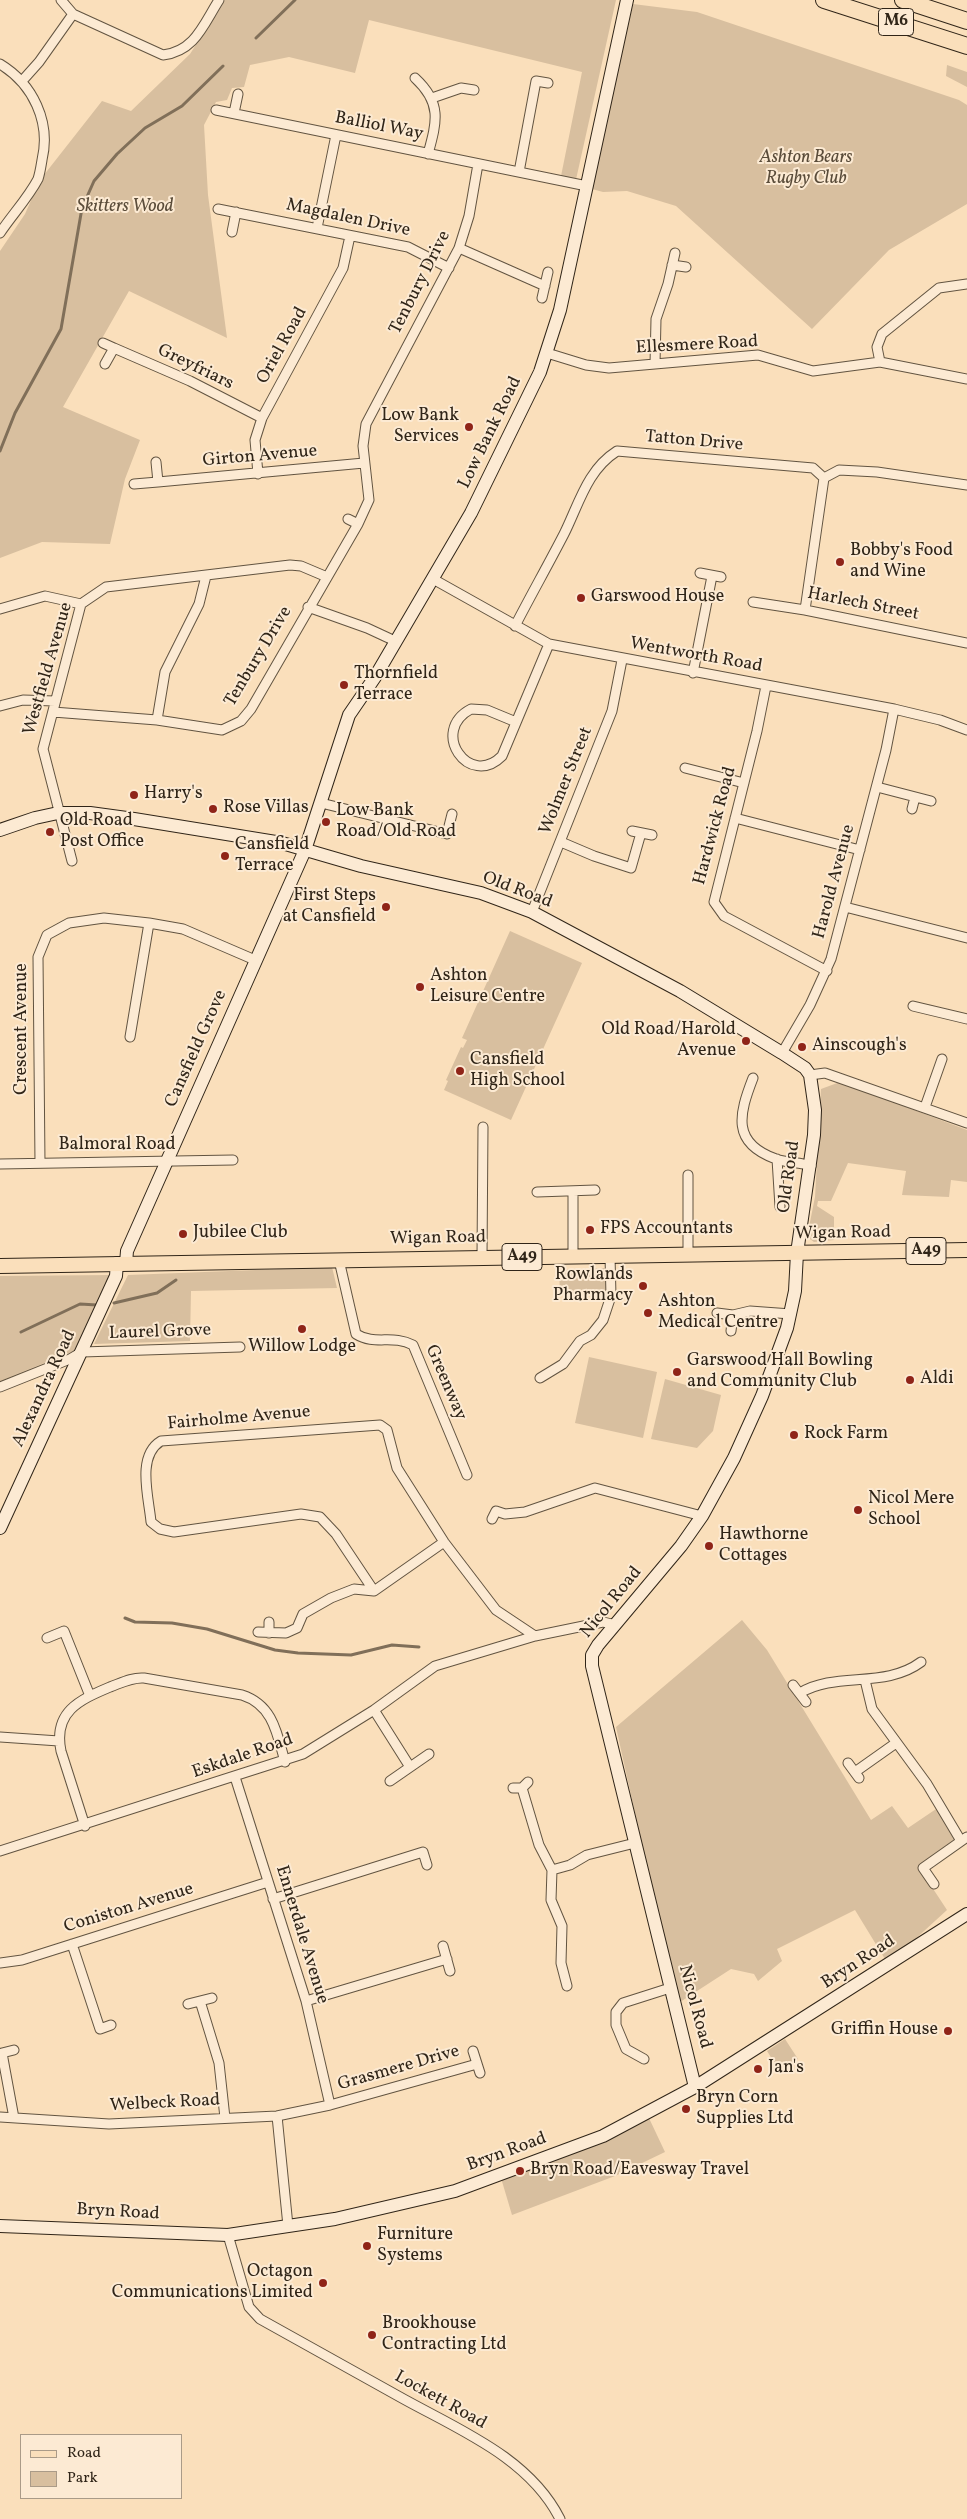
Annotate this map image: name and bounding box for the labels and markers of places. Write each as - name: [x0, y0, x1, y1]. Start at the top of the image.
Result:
- place label: Low Bank Services: [381, 406, 459, 448]
- marker: Low Bank Services: [463, 421, 475, 433]
- place label: Bobby's Food and Wine: [850, 541, 953, 584]
- marker: Bobby's Food and Wine: [834, 556, 846, 568]
- place label: Garswood House: [591, 587, 724, 609]
- marker: Garswood House: [575, 592, 587, 604]
- place label: Thornfield Terrace: [354, 664, 438, 706]
- marker: Thornfield Terrace: [338, 679, 350, 691]
- place label: Harry's: [144, 784, 203, 806]
- marker: Harry's: [128, 789, 140, 801]
- place label: Rose Villas: [223, 798, 309, 820]
- place label: Low Bank Road/Old Road: [336, 801, 456, 844]
- marker: Rose Villas: [207, 803, 219, 815]
- place label: Old Road Post Office: [60, 811, 144, 854]
- marker: Low Bank Road/Old Road: [320, 816, 332, 828]
- marker: Old Road Post Office: [44, 826, 56, 838]
- place label: Cansfield Terrace: [235, 835, 310, 878]
- marker: Cansfield Terrace: [219, 850, 231, 862]
- place label: First Steps at Cansfield: [283, 886, 376, 929]
- marker: First Steps at Cansfield: [380, 901, 392, 913]
- place label: Ashton Leisure Centre: [430, 966, 545, 1009]
- marker: Ashton Leisure Centre: [414, 981, 426, 993]
- place label: Old Road/Harold Avenue: [602, 1020, 736, 1062]
- marker: Old Road/Harold Avenue: [740, 1035, 752, 1047]
- place label: Ainscough's: [812, 1036, 907, 1058]
- marker: Ainscough's: [796, 1041, 808, 1053]
- place label: Cansfield High School: [470, 1050, 565, 1092]
- marker: Cansfield High School: [454, 1065, 466, 1077]
- place label: FPS Accountants: [600, 1219, 733, 1241]
- place label: Jubilee Club: [193, 1223, 288, 1245]
- marker: FPS Accountants: [584, 1224, 596, 1236]
- marker: Jubilee Club: [177, 1228, 189, 1240]
- place label: Rowlands Pharmacy: [553, 1265, 633, 1308]
- marker: Rowlands Pharmacy: [637, 1280, 649, 1292]
- place label: Ashton Medical Centre: [658, 1292, 778, 1335]
- marker: Ashton Medical Centre: [642, 1307, 654, 1319]
- marker: Willow Lodge: [296, 1323, 308, 1335]
- place label: Willow Lodge: [248, 1337, 356, 1359]
- place label: Garswood Hall Bowling and Community Club: [687, 1351, 873, 1394]
- marker: Garswood Hall Bowling and Community Club: [671, 1366, 683, 1378]
- place label: Aldi: [920, 1369, 954, 1391]
- marker: Aldi: [904, 1374, 916, 1386]
- place label: Rock Farm: [804, 1424, 888, 1446]
- marker: Rock Farm: [788, 1429, 800, 1441]
- place label: Nicol Mere School: [868, 1489, 954, 1532]
- marker: Nicol Mere School: [852, 1504, 864, 1516]
- place label: Hawthorne Cottages: [719, 1525, 808, 1568]
- marker: Hawthorne Cottages: [703, 1540, 715, 1552]
- place label: Griffin House: [831, 2020, 938, 2042]
- marker: Griffin House: [942, 2025, 954, 2037]
- place label: Jan's: [768, 2058, 804, 2080]
- marker: Jan's: [752, 2063, 764, 2075]
- place label: Bryn Corn Supplies Ltd: [696, 2088, 794, 2130]
- marker: Bryn Corn Supplies Ltd: [680, 2103, 692, 2115]
- place label: Bryn Road/Eavesway Travel: [530, 2160, 749, 2182]
- marker: Bryn Road/Eavesway Travel: [514, 2165, 526, 2177]
- place label: Furniture Systems: [377, 2225, 453, 2268]
- marker: Furniture Systems: [361, 2240, 373, 2252]
- place label: Octagon Communications Limited: [112, 2262, 313, 2304]
- marker: Octagon Communications Limited: [317, 2277, 329, 2289]
- place label: Brookhouse Contracting Ltd: [382, 2314, 507, 2356]
- marker: Brookhouse Contracting Ltd: [366, 2329, 378, 2341]

